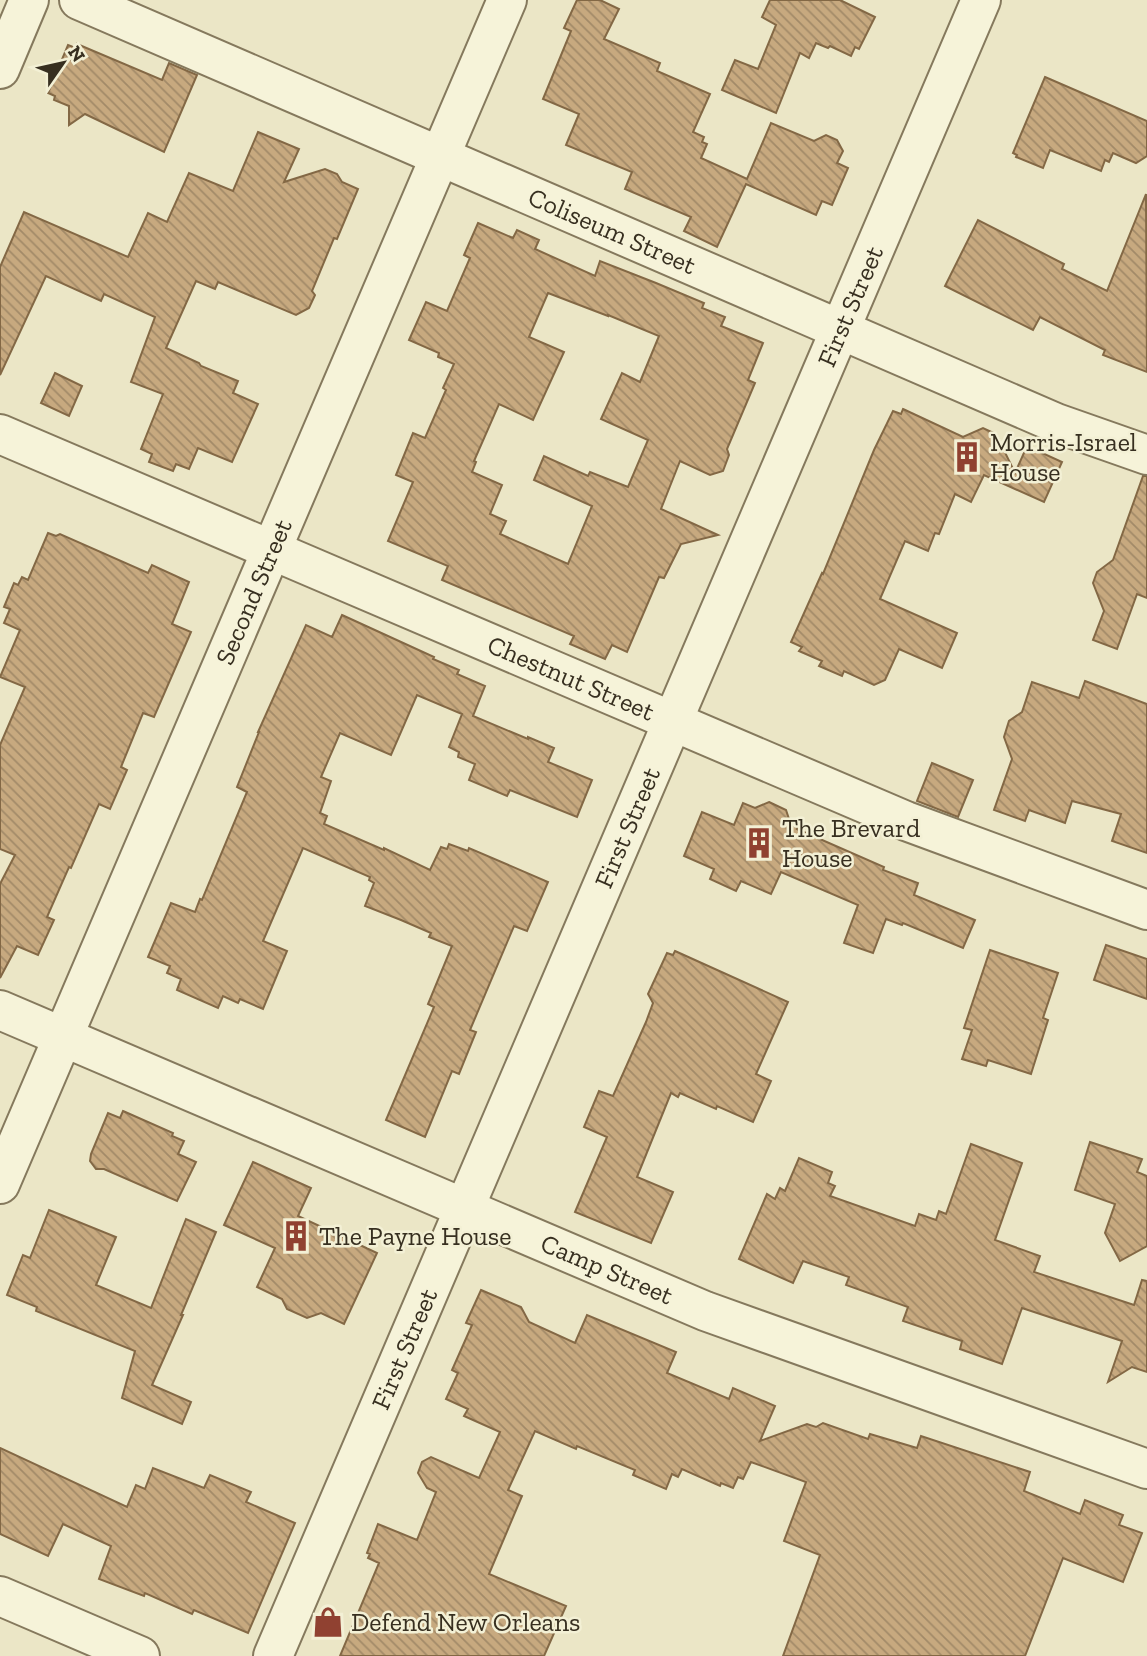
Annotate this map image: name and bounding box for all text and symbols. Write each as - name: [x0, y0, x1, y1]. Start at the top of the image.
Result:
- north arrow: [28, 28, 98, 98]
- text: N: [63, 41, 90, 66]
- street label: Coliseum Street: [523, 181, 701, 281]
- street label: First Street: [810, 241, 890, 371]
- place label: Morris-Israel House: [990, 426, 1137, 488]
- building icon: Morris-Israel House: [950, 440, 984, 474]
- street label: Second Street: [208, 514, 299, 670]
- street label: Chestnut Street: [483, 628, 660, 728]
- street label: First Street: [587, 762, 667, 893]
- place label: The Brevard House: [782, 812, 920, 874]
- building icon: The Brevard House: [742, 826, 776, 860]
- building icon: The Payne House: [279, 1219, 313, 1253]
- place label: The Payne House: [319, 1220, 511, 1252]
- street label: Camp Street: [536, 1227, 678, 1312]
- street label: First Street: [364, 1283, 444, 1414]
- shop icon: Defend New Orleans: [311, 1605, 345, 1639]
- place label: Defend New Orleans: [351, 1606, 580, 1638]

